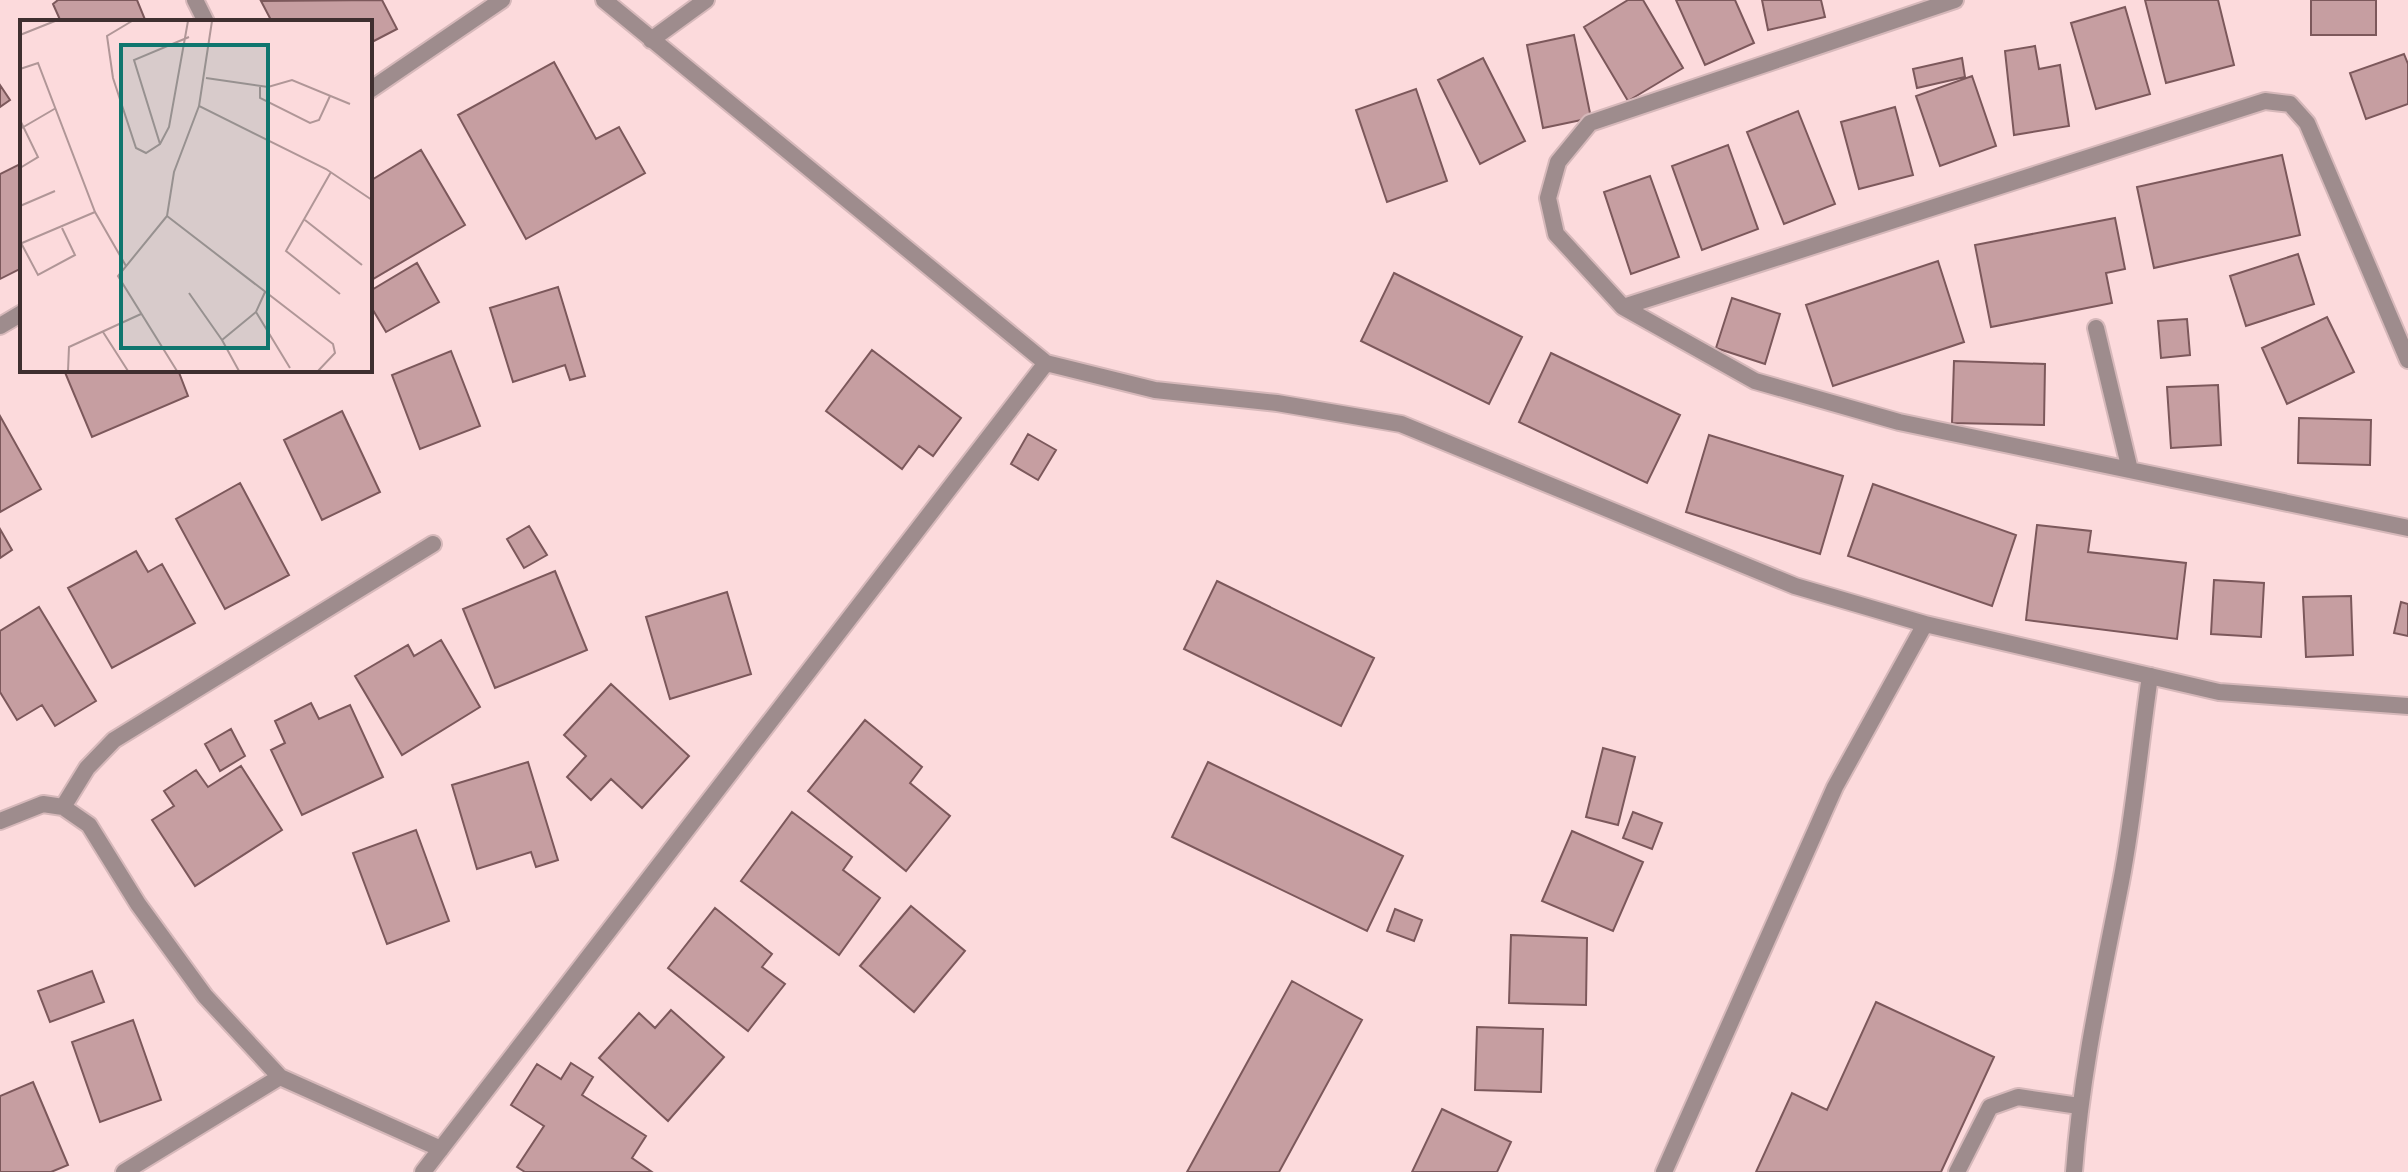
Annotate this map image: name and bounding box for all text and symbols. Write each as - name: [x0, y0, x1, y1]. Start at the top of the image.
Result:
- inset map: [20, 20, 372, 372]

